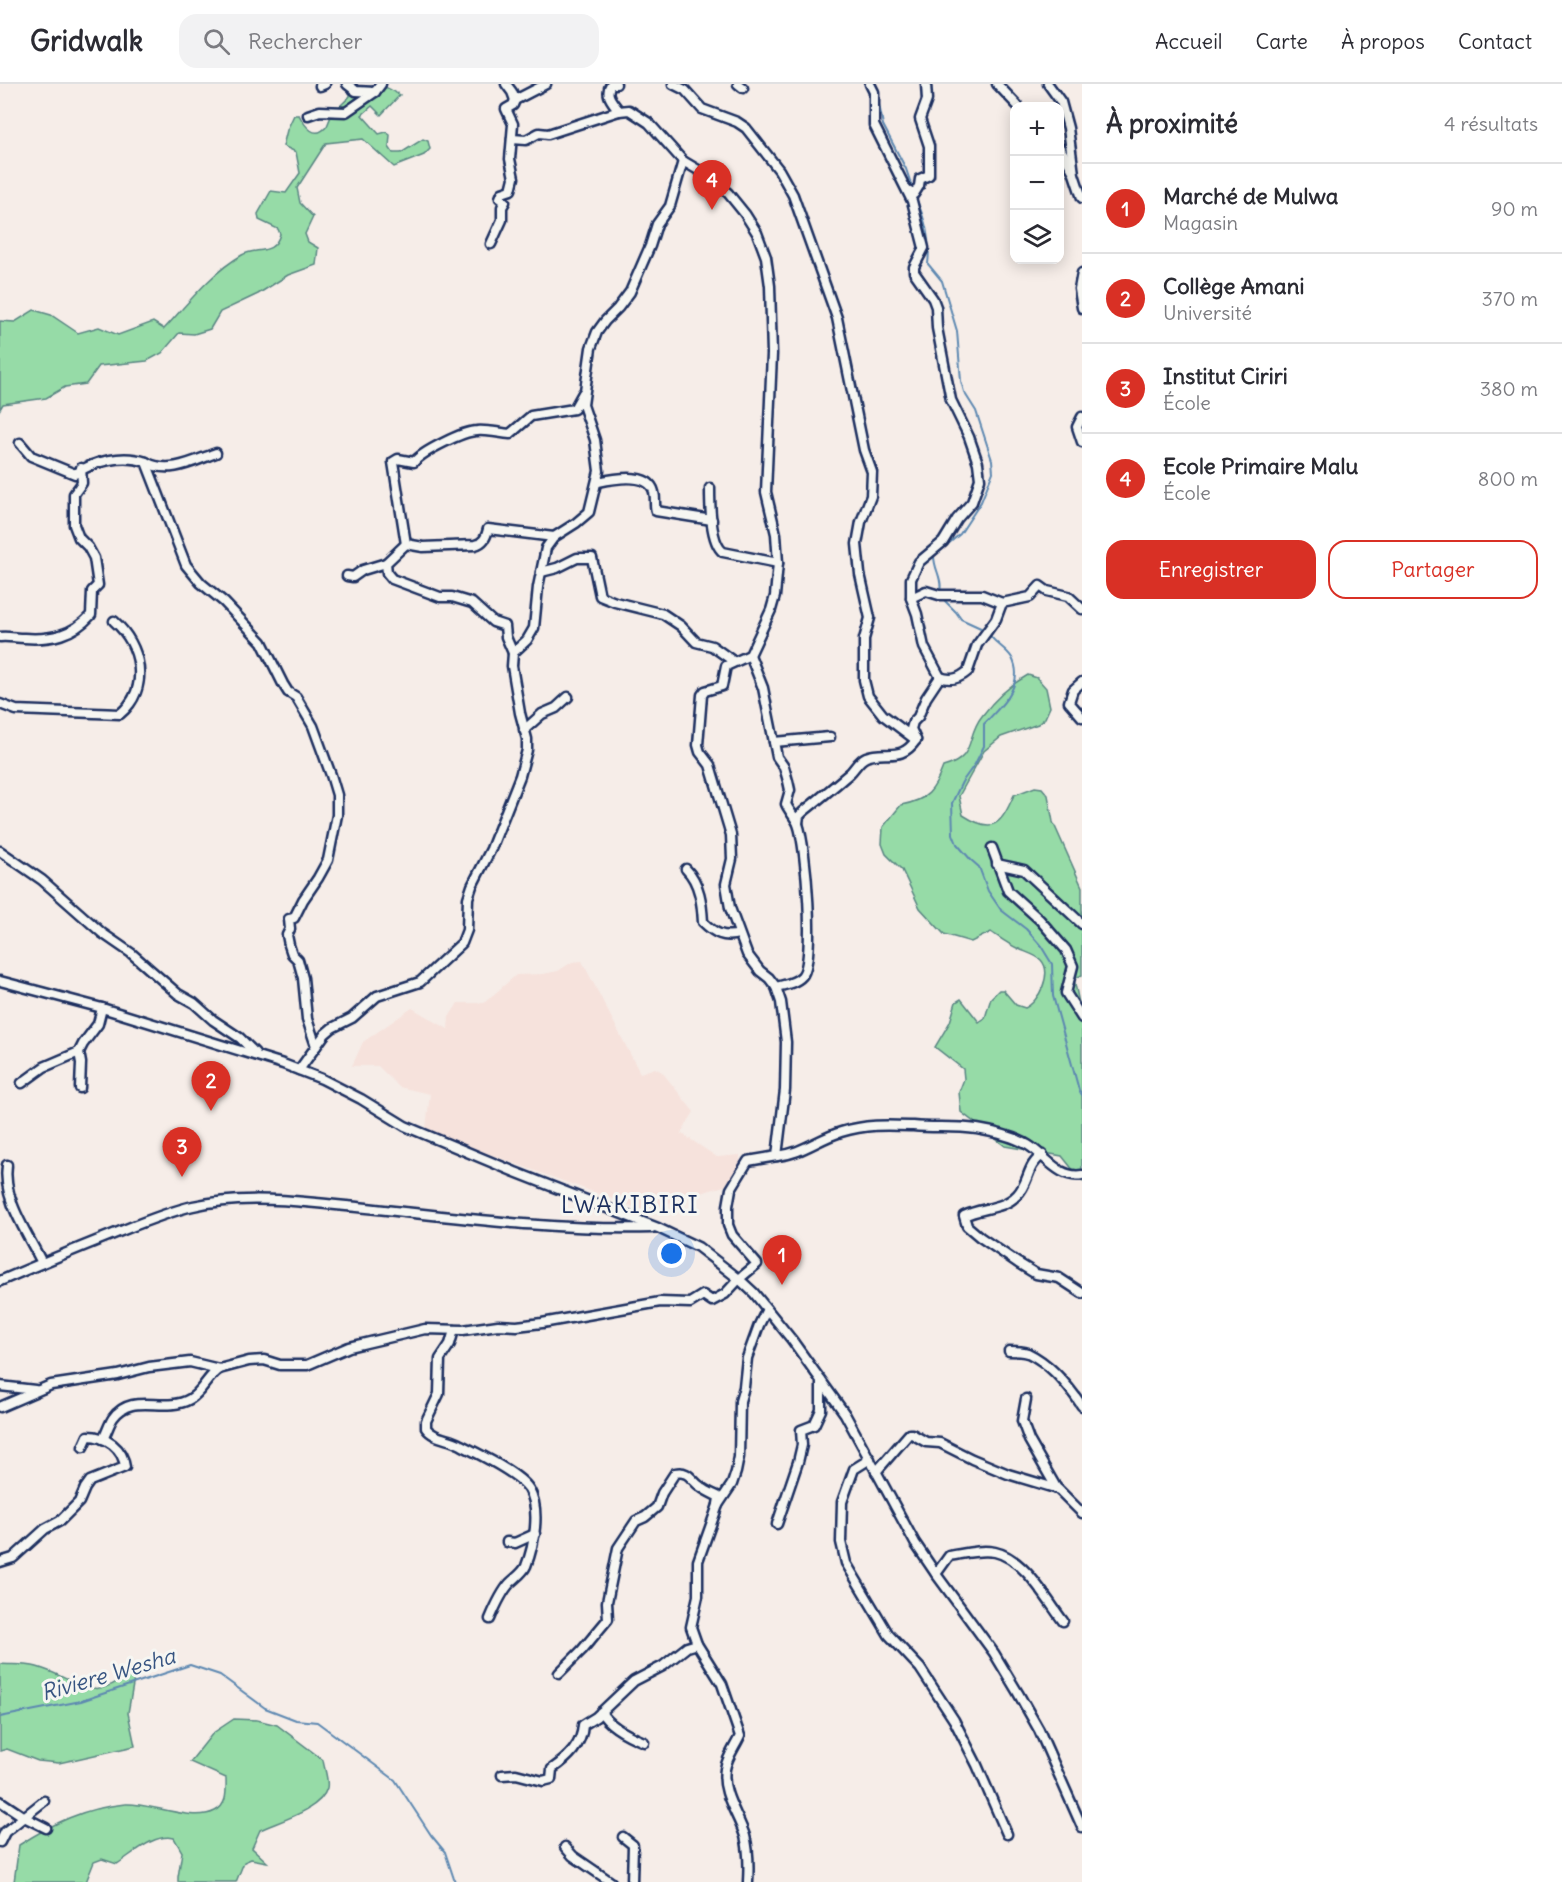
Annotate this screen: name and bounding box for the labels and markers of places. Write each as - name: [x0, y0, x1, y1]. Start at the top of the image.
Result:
- pin: 4: [692, 160, 732, 210]
- pin: 2: [192, 1062, 230, 1111]
- pin: 3: [162, 1128, 201, 1177]
- pin: 1: [762, 1236, 802, 1285]

